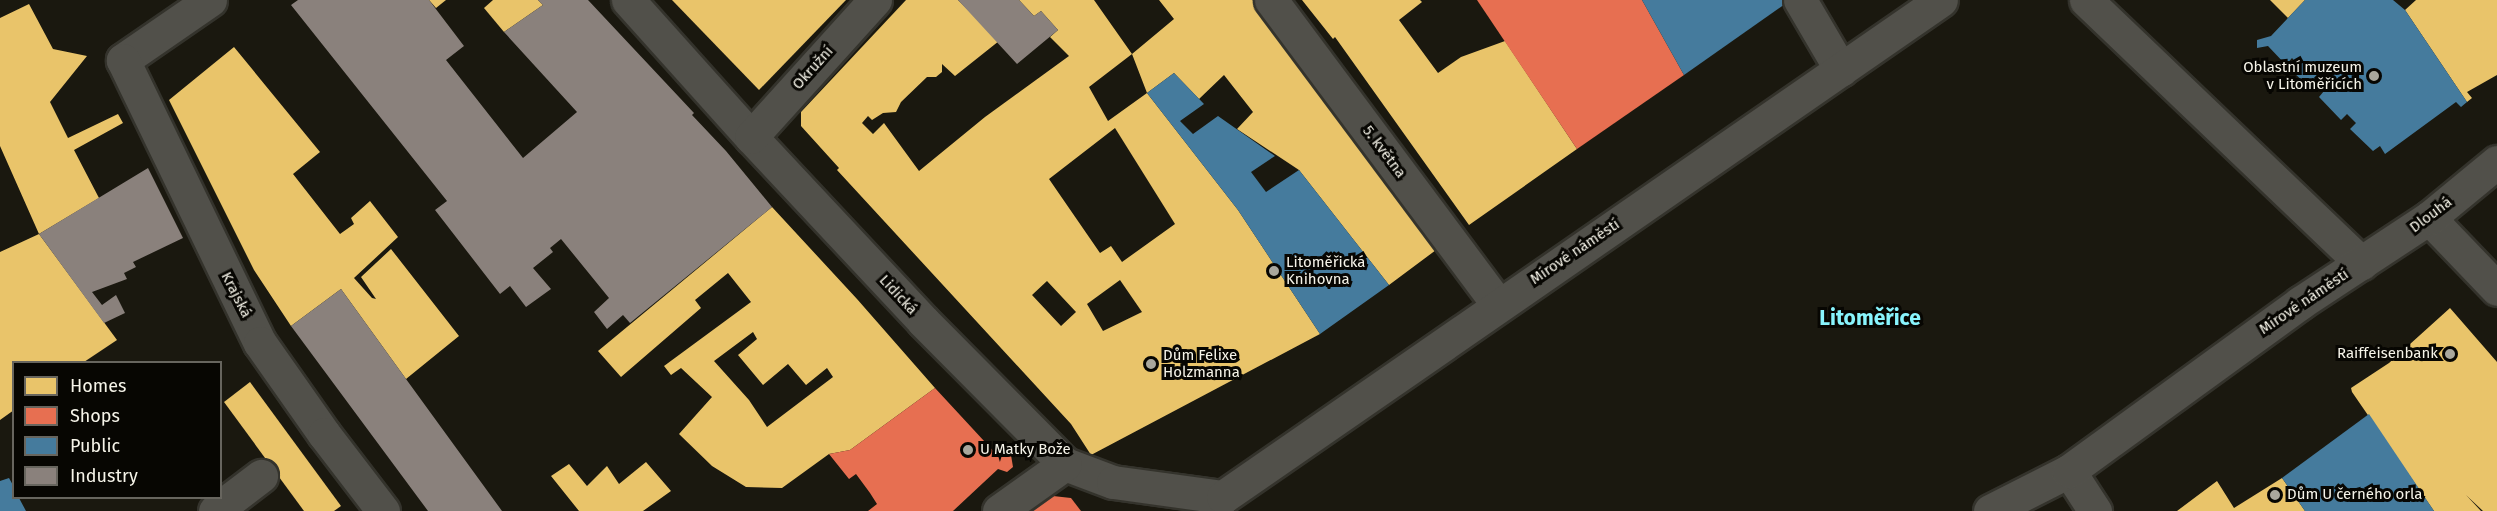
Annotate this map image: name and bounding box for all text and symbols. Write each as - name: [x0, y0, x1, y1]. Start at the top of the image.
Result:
- street label: Okružní: [789, 43, 837, 93]
- place label: Oblastní muzeum v Litoměřicích: [2243, 58, 2362, 93]
- marker: Oblastní muzeum v Litoměřicích: [2367, 69, 2381, 83]
- street label: 5. května: [1359, 122, 1409, 182]
- street label: Dlouhá: [2406, 193, 2456, 237]
- street label: Mírové náměstí: [1527, 215, 1623, 289]
- place label: Litoměřická Knihovna: [1286, 253, 1365, 288]
- marker: Litoměřická Knihovna: [1267, 264, 1281, 278]
- street label: Mírové náměstí: [2256, 265, 2352, 339]
- street label: Krajská: [217, 269, 255, 321]
- street label: Lidická: [875, 271, 921, 319]
- district label: Litoměřice: [1819, 305, 1921, 331]
- place label: Raiffeisenbank: [2337, 345, 2438, 363]
- place label: Dům Felixe Holzmanna: [1163, 346, 1240, 381]
- marker: Raiffeisenbank: [2443, 347, 2457, 361]
- marker: Dům Felixe Holzmanna: [1144, 357, 1158, 371]
- legend: [12, 361, 222, 499]
- text: Homes: [70, 375, 126, 397]
- text: Shops: [70, 405, 120, 427]
- text: Public: [70, 435, 120, 457]
- place label: U Matky Bože: [980, 441, 1071, 459]
- marker: U Matky Bože: [961, 443, 975, 457]
- text: Industry: [70, 465, 138, 487]
- place label: Dům U černého orla: [2287, 486, 2422, 504]
- marker: Dům U černého orla: [2268, 488, 2282, 502]

